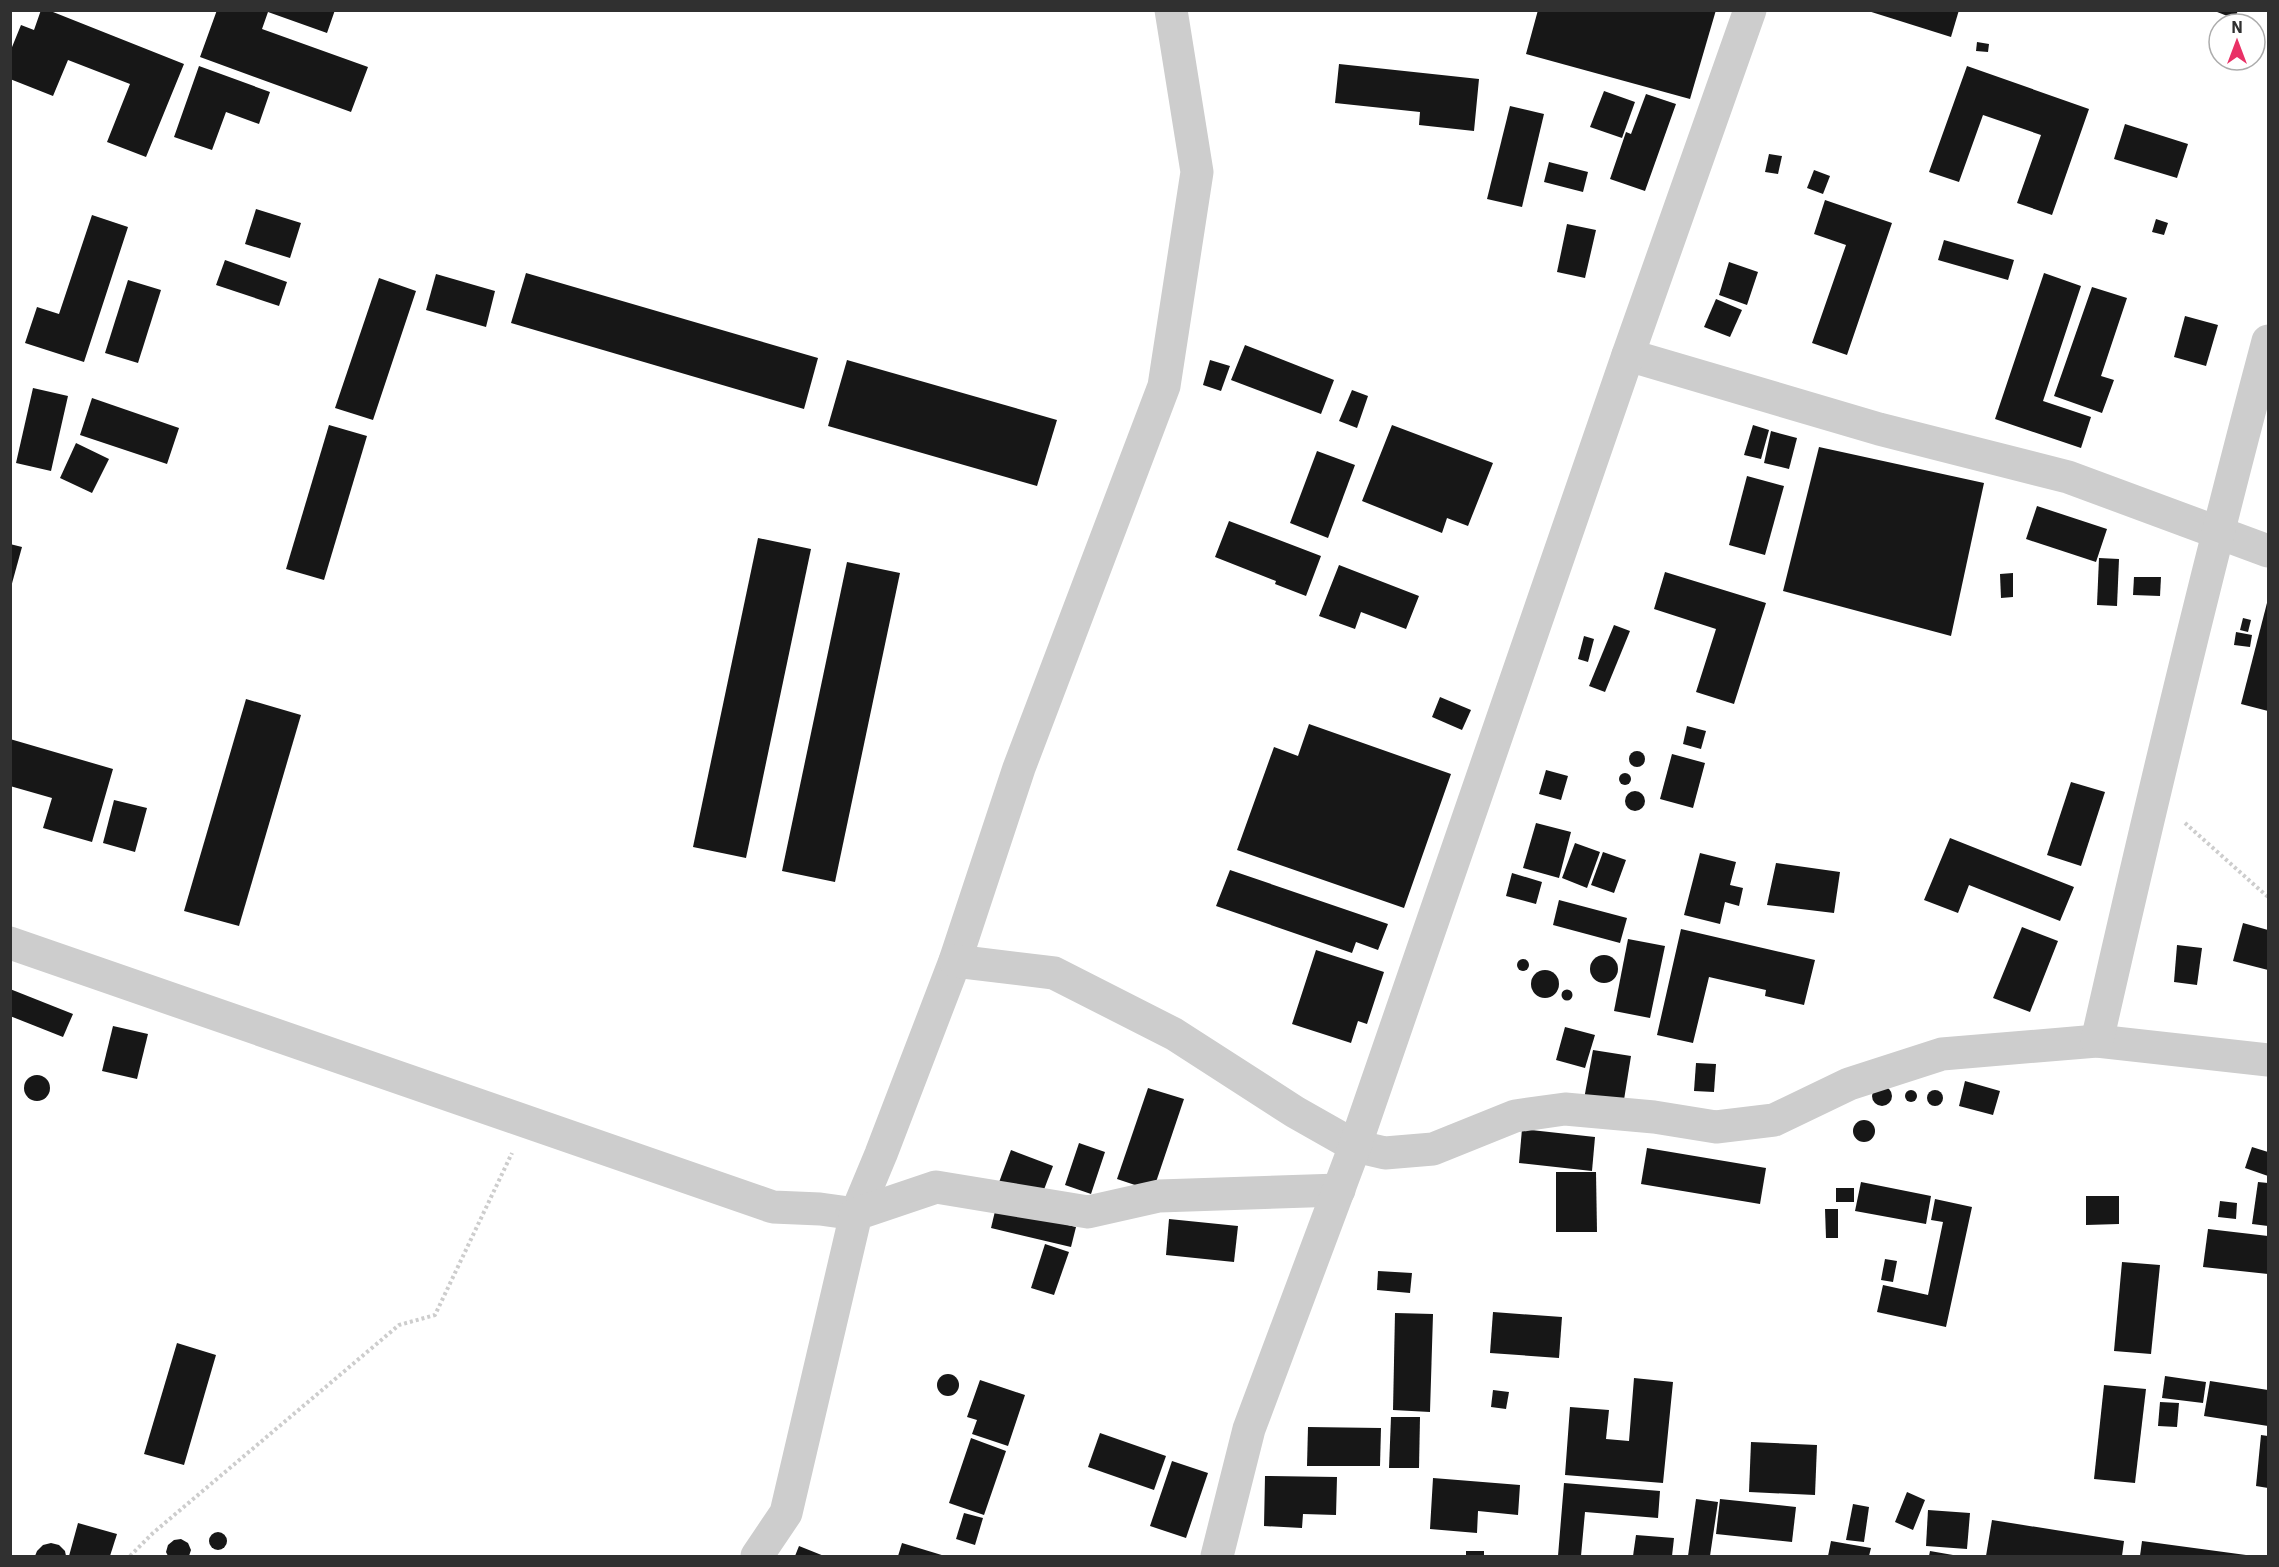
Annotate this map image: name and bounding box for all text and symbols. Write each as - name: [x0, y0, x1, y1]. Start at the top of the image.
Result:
- north arrow: [2207, 12, 2267, 72]
- text: N: [2231, 17, 2243, 37]

